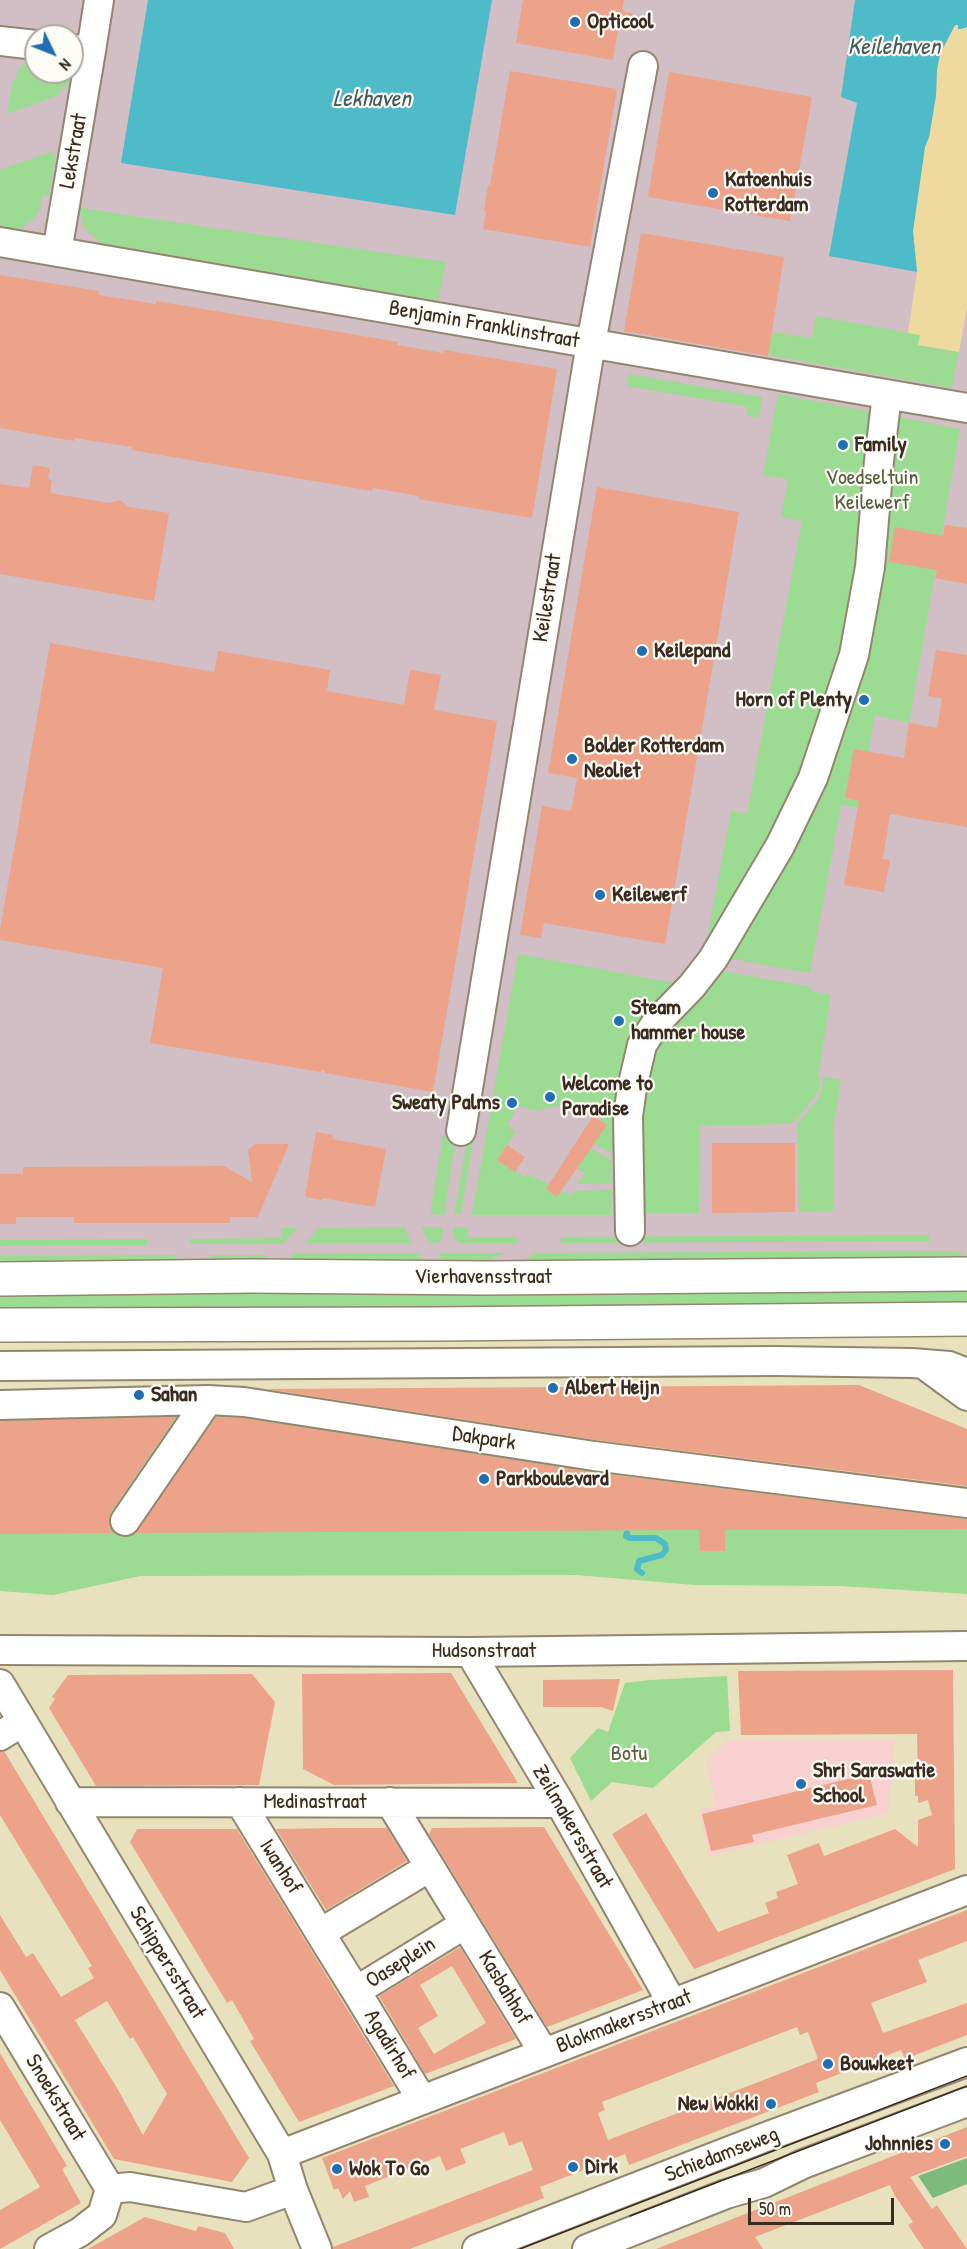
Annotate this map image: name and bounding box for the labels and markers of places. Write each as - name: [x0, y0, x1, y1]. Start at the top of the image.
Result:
- place label: Opticool: [587, 9, 653, 35]
- marker: Opticool: [568, 15, 582, 29]
- place label: Katoenhuis Rotterdam: [725, 167, 812, 218]
- marker: Katoenhuis Rotterdam: [706, 186, 720, 200]
- place label: Family: [855, 432, 907, 458]
- marker: Family: [836, 438, 850, 452]
- place label: Keilepand: [654, 638, 730, 664]
- marker: Keilepand: [635, 644, 649, 658]
- place label: Horn of Plenty: [736, 687, 852, 713]
- marker: Horn of Plenty: [857, 693, 871, 707]
- place label: Bolder Rotterdam Neoliet: [584, 733, 724, 784]
- marker: Bolder Rotterdam Neoliet: [565, 752, 579, 766]
- place label: Keilewerf: [612, 882, 687, 908]
- marker: Keilewerf: [593, 888, 607, 902]
- place label: Steam hammer house: [631, 995, 745, 1046]
- marker: Steam hammer house: [612, 1014, 626, 1028]
- place label: Welcome to Paradise: [562, 1071, 653, 1122]
- place label: Sweaty Palms: [392, 1090, 500, 1116]
- marker: Welcome to Paradise: [543, 1090, 557, 1104]
- marker: Sweaty Palms: [505, 1096, 519, 1110]
- place label: Albert Heijn: [565, 1375, 660, 1401]
- marker: Albert Heijn: [546, 1381, 560, 1395]
- place label: Sahan: [151, 1382, 198, 1408]
- marker: Sahan: [132, 1388, 146, 1402]
- place label: Parkboulevard: [496, 1466, 609, 1492]
- marker: Parkboulevard: [477, 1472, 491, 1486]
- place label: Shri Saraswatie School: [813, 1758, 935, 1810]
- marker: Shri Saraswatie School: [794, 1777, 808, 1791]
- place label: Bouwkeet: [840, 2051, 913, 2077]
- marker: Bouwkeet: [821, 2057, 835, 2071]
- place label: New Wokki: [678, 2091, 759, 2117]
- marker: New Wokki: [764, 2097, 778, 2111]
- place label: Johnnies: [865, 2131, 933, 2157]
- marker: Johnnies: [938, 2137, 952, 2151]
- place label: Dirk: [585, 2154, 618, 2180]
- place label: Wok To Go: [349, 2156, 429, 2182]
- marker: Dirk: [566, 2160, 580, 2174]
- marker: Wok To Go: [330, 2162, 344, 2176]

